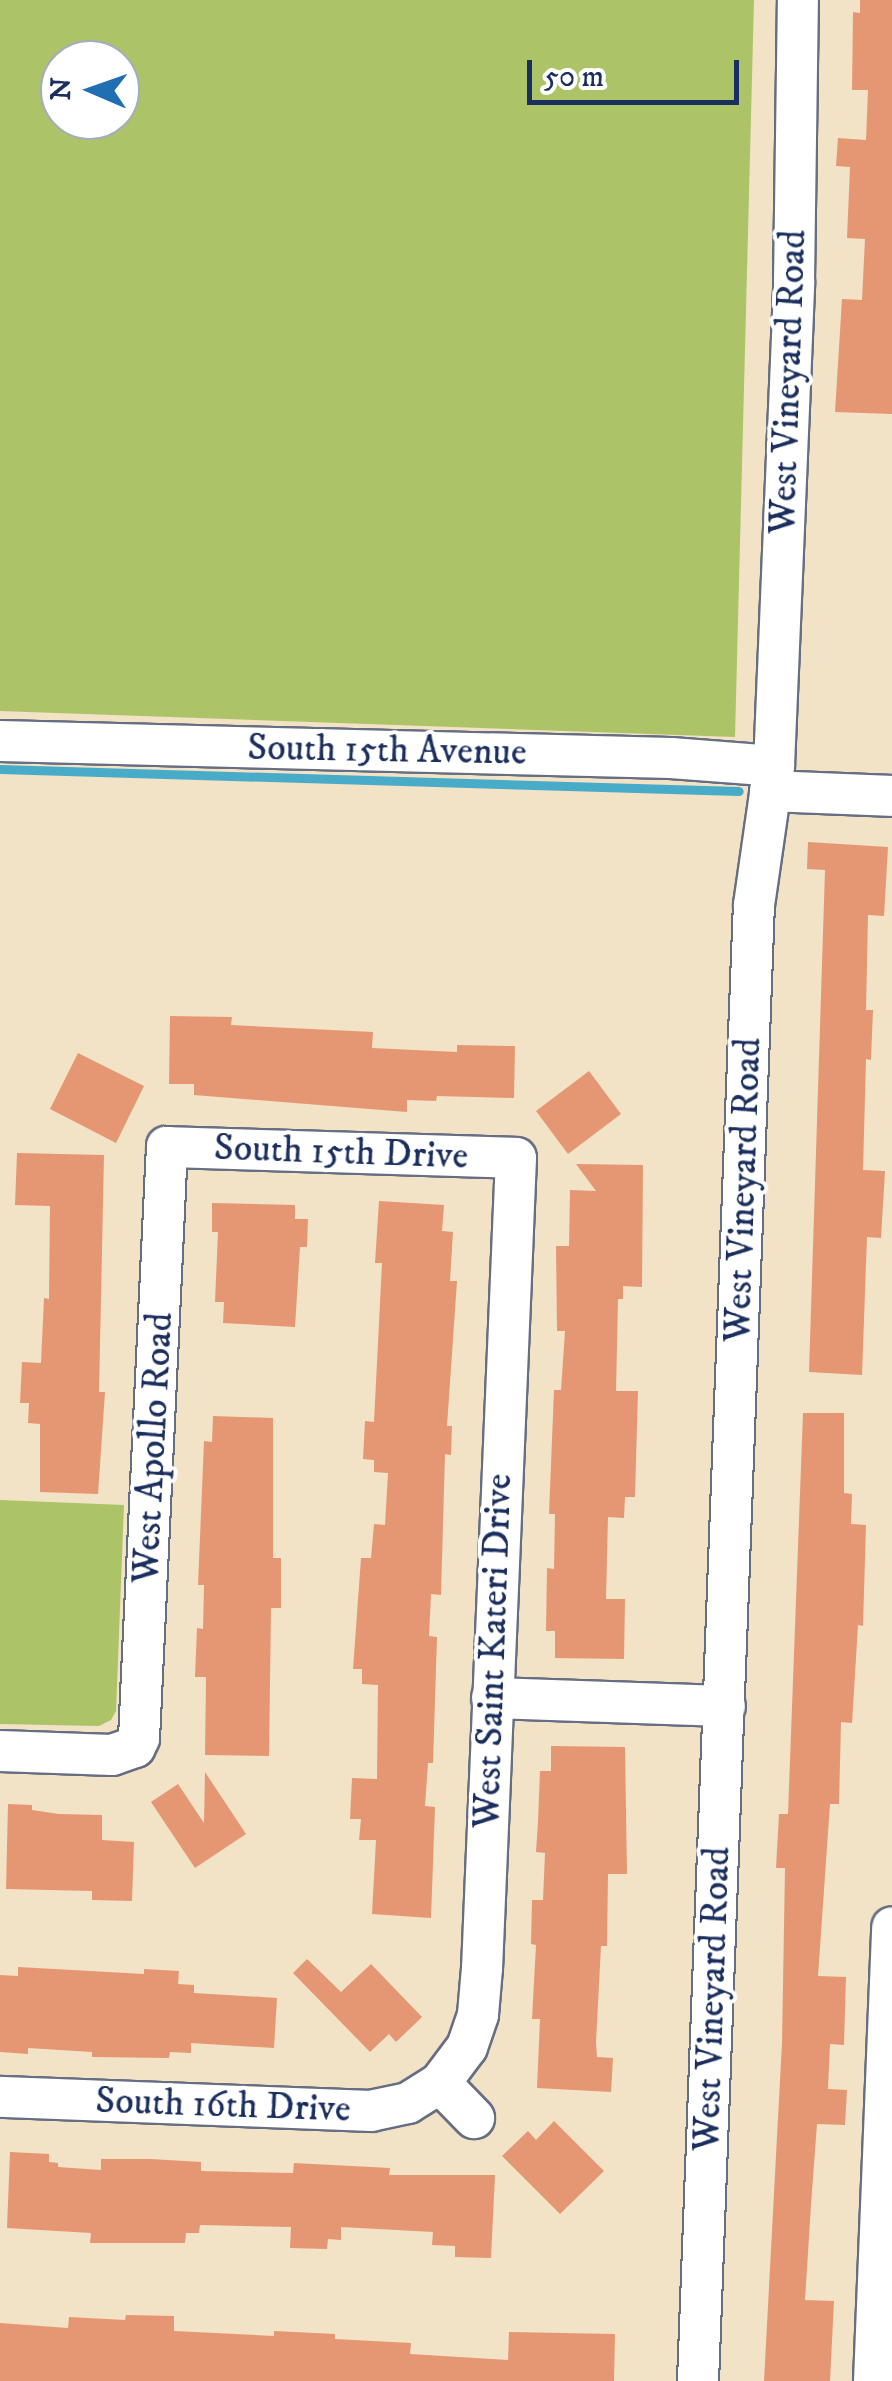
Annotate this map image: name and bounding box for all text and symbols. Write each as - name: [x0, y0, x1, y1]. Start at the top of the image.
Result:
- north arrow: [40, 40, 140, 140]
- scale bar: [532, 40, 744, 102]
- text: 50 m: [544, 59, 604, 96]
- text: N: [44, 77, 79, 101]
- street label: West Vineyard Road: [761, 229, 817, 535]
- street label: South 15th Avenue: [247, 726, 527, 776]
- street label: West Vineyard Road: [716, 1037, 772, 1343]
- street label: South 15th Drive: [213, 1126, 469, 1180]
- street label: West Apollo Road: [124, 1311, 184, 1585]
- street label: West Saint Kateri Drive: [465, 1473, 523, 1829]
- street label: West Vineyard Road: [685, 1846, 741, 2152]
- street label: South 16th Drive: [95, 2079, 351, 2133]

